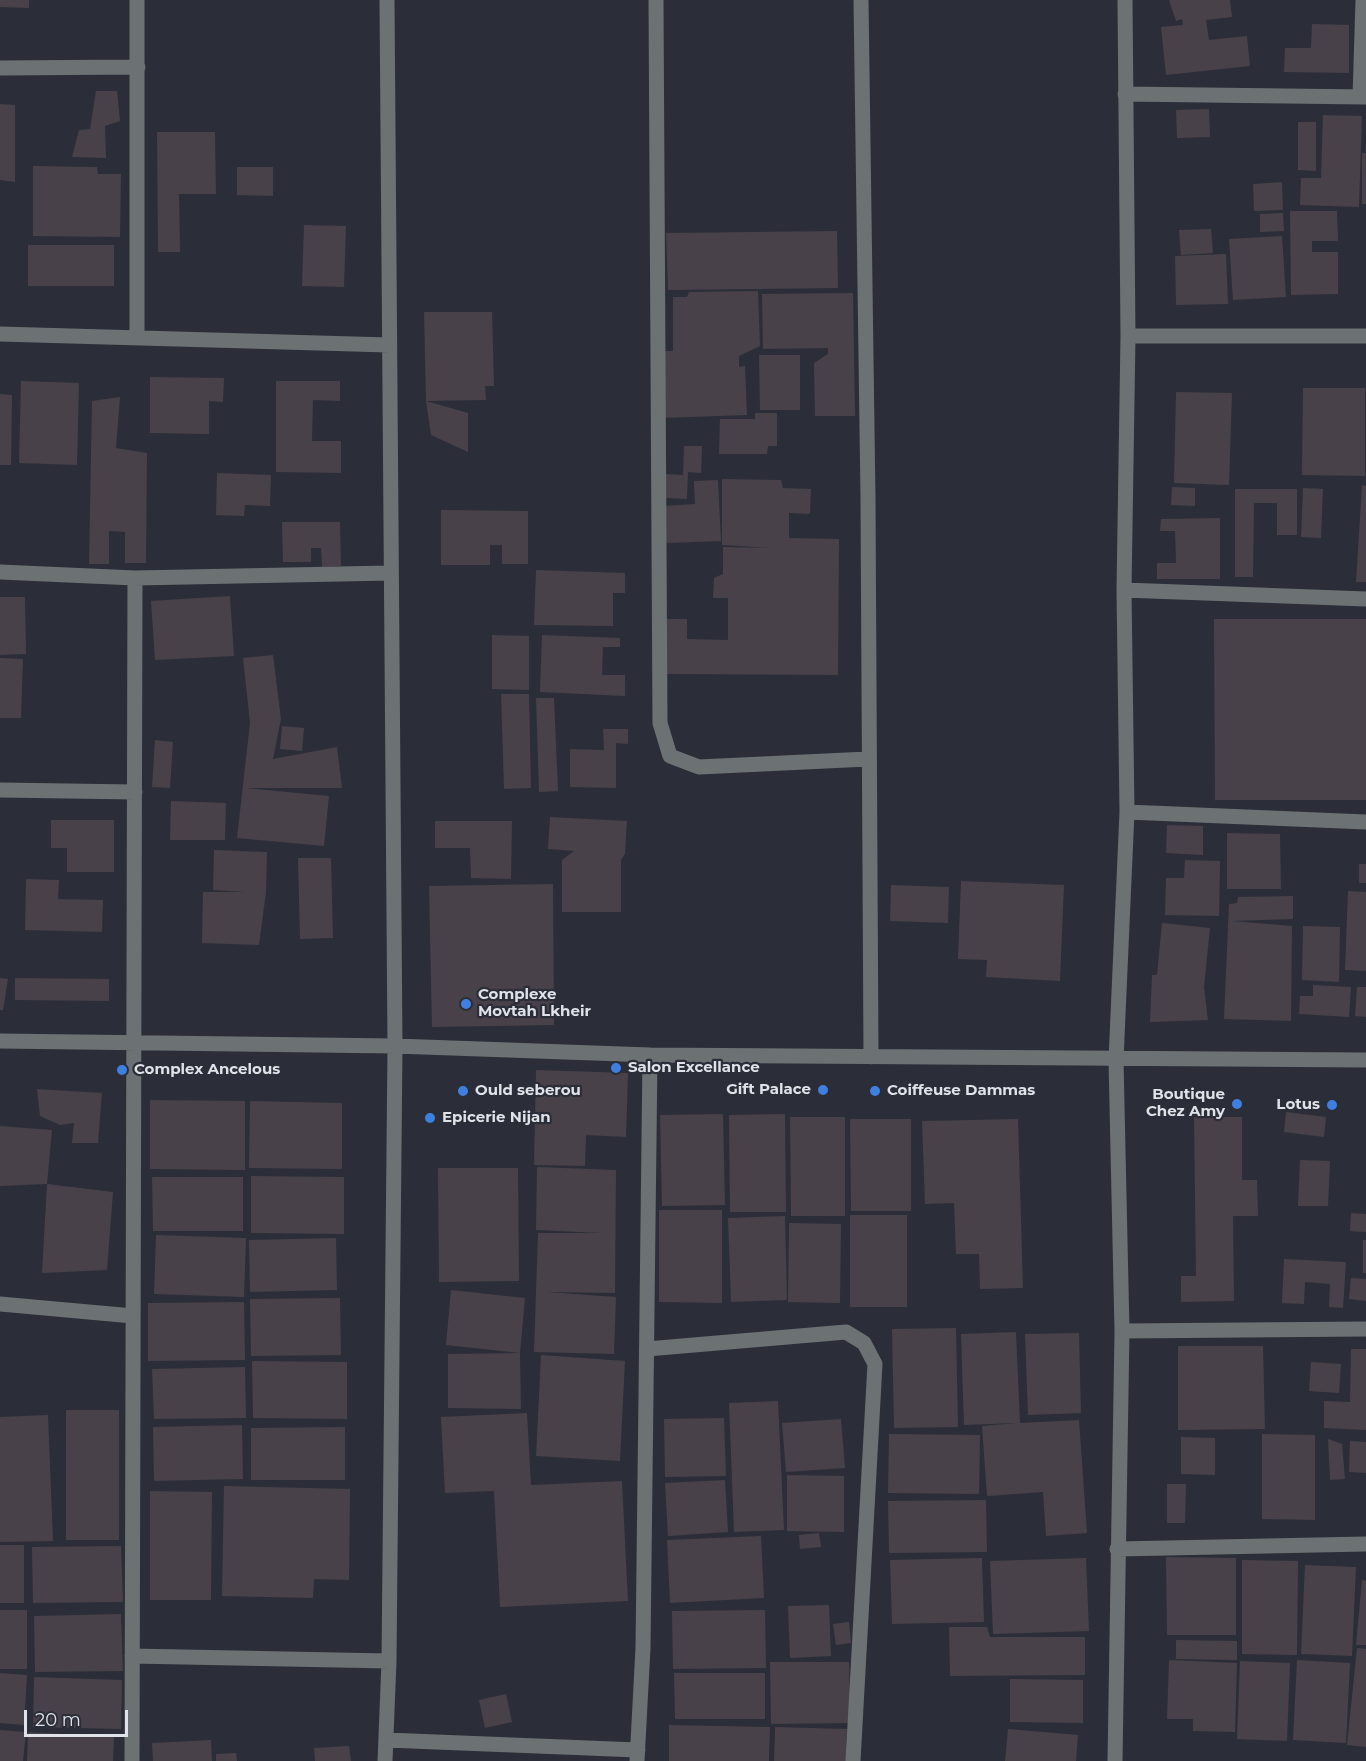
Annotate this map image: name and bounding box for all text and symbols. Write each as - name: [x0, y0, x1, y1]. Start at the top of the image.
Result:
- place label: Complexe Movtah Lkheir: [478, 986, 591, 1021]
- marker: Complexe Movtah Lkheir: [459, 997, 473, 1011]
- place label: Salon Excellance: [628, 1059, 760, 1077]
- place label: Complex Ancelous: [134, 1061, 280, 1079]
- marker: Salon Excellance: [609, 1061, 623, 1075]
- marker: Complex Ancelous: [115, 1063, 129, 1077]
- place label: Gift Palace: [726, 1081, 811, 1099]
- place label: Ould seberou: [475, 1082, 581, 1100]
- place label: Coiffeuse Dammas: [887, 1082, 1035, 1100]
- marker: Gift Palace: [816, 1083, 830, 1097]
- marker: Ould seberou: [456, 1084, 470, 1098]
- marker: Coiffeuse Dammas: [868, 1084, 882, 1098]
- place label: Boutique Chez Amy: [1146, 1086, 1225, 1121]
- place label: Lotus: [1276, 1096, 1320, 1114]
- marker: Boutique Chez Amy: [1230, 1097, 1244, 1111]
- marker: Lotus: [1325, 1098, 1339, 1112]
- place label: Epicerie Nijan: [442, 1109, 551, 1127]
- marker: Epicerie Nijan: [423, 1111, 437, 1125]
- scale bar: [27, 1698, 130, 1736]
- text: 20 m: [35, 1709, 81, 1731]

